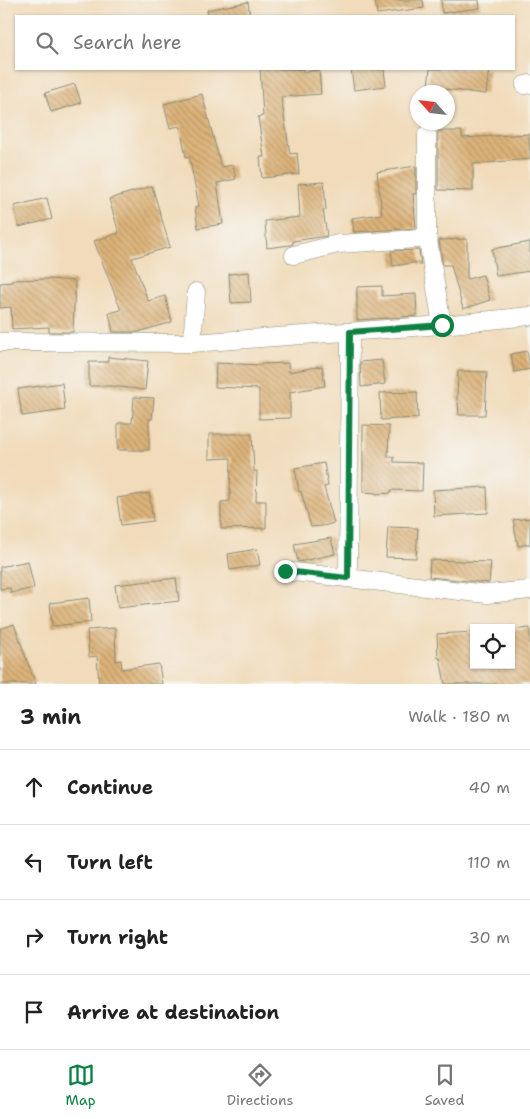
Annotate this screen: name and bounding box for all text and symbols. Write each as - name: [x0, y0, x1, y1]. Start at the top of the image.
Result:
- search box: [15, 15, 515, 70]
- icon: search: [33, 29, 61, 57]
- text: Search here: [73, 30, 182, 55]
- north arrow: [410, 85, 455, 130]
- route start: [431, 314, 454, 337]
- route end: [274, 560, 297, 583]
- map controls: [470, 624, 515, 669]
- button: locate: [470, 624, 515, 669]
- text: 3 min: [20, 703, 81, 731]
- text: Walk · 180 m: [408, 706, 510, 727]
- icon: ahead: [20, 773, 48, 801]
- text: Continue: [67, 775, 153, 800]
- text: 40 m: [468, 777, 510, 798]
- icon: left: [20, 848, 48, 876]
- text: Turn left: [67, 850, 153, 875]
- text: 110 m: [467, 852, 510, 873]
- icon: right: [20, 923, 48, 951]
- text: Turn right: [67, 925, 168, 950]
- text: 30 m: [469, 927, 510, 948]
- icon: arrive: [20, 998, 48, 1026]
- text: Arrive at destination: [67, 1000, 279, 1025]
- tab: Map: [66, 1061, 96, 1109]
- tab: Directions: [227, 1061, 293, 1109]
- tab: Saved: [425, 1061, 464, 1109]

